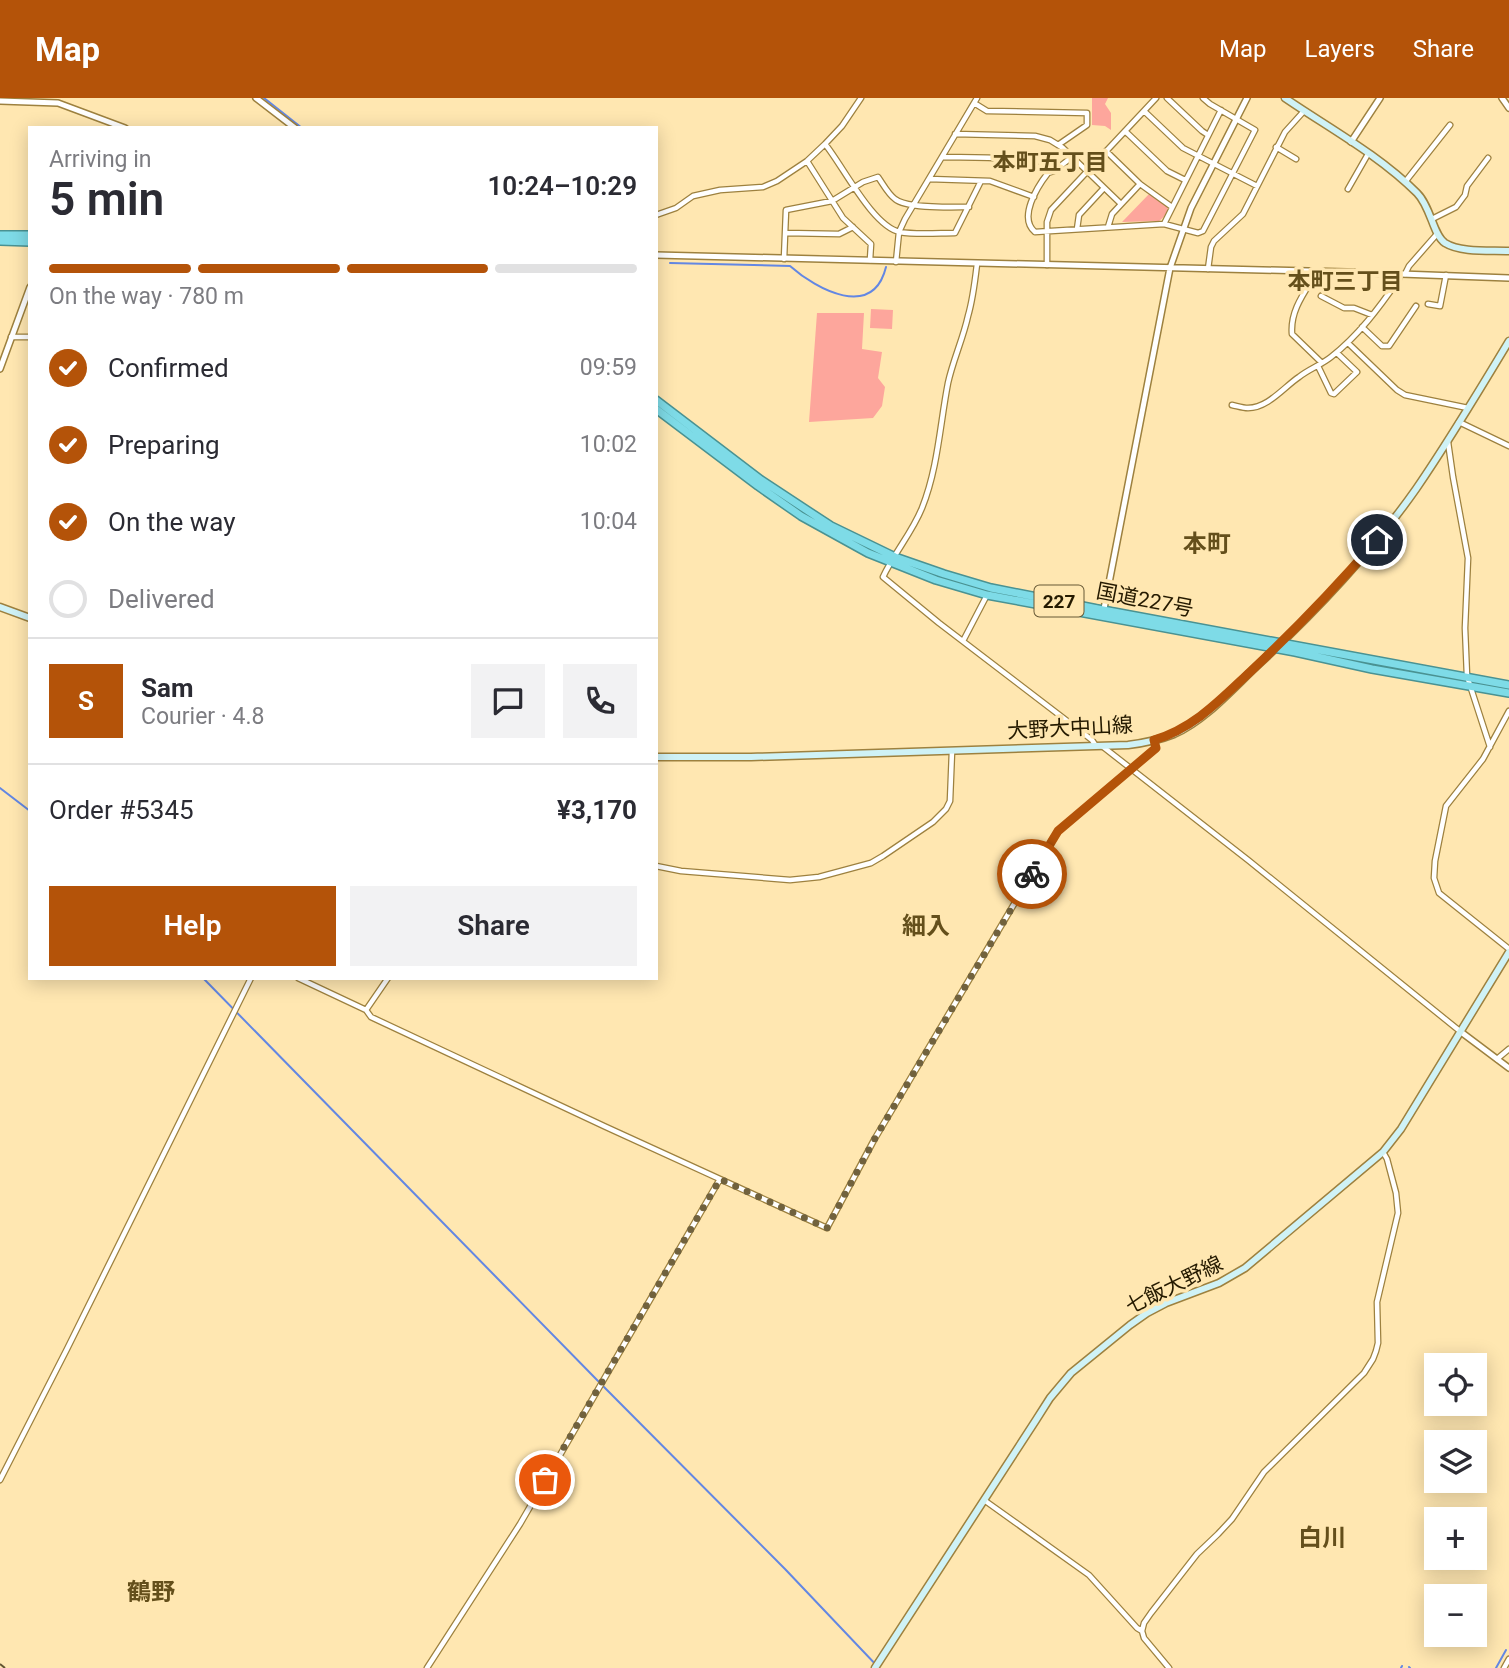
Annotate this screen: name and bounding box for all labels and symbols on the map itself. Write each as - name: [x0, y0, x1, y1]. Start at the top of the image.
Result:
- district label: 本町五丁目: [993, 149, 1108, 176]
- district label: 本町三丁目: [1288, 268, 1403, 295]
- pin: [1347, 510, 1407, 570]
- district label: 本町: [1183, 530, 1231, 558]
- street label: 国道227号: [1094, 579, 1196, 621]
- road number: 227: [1034, 586, 1084, 616]
- street label: 大野大中山線: [1006, 713, 1134, 743]
- courier: [997, 839, 1067, 909]
- district label: 細入: [902, 912, 950, 940]
- street label: 七飯大野線: [1122, 1251, 1226, 1319]
- pin: [515, 1450, 575, 1510]
- district label: 白川: [1298, 1524, 1346, 1552]
- district label: 鶴野: [127, 1578, 175, 1606]

